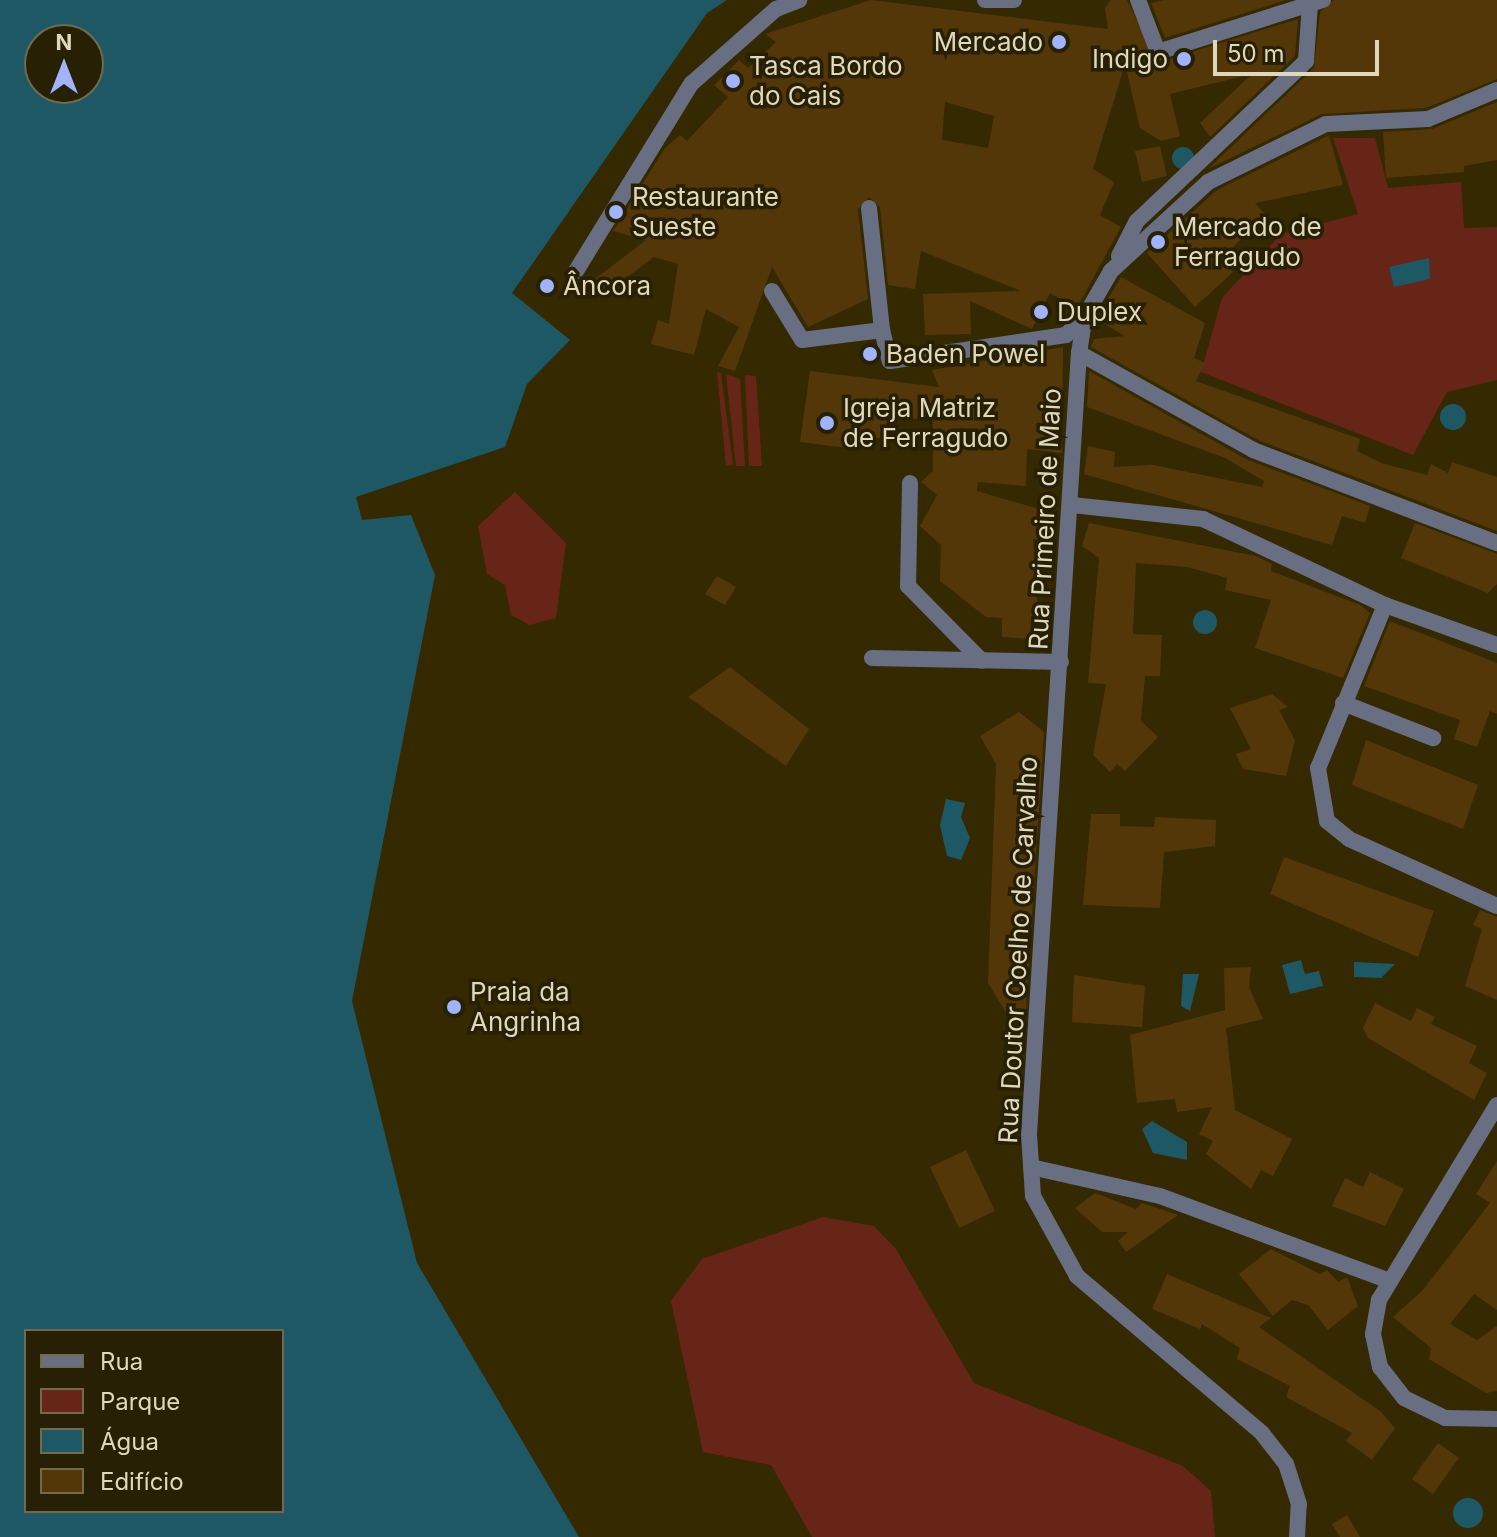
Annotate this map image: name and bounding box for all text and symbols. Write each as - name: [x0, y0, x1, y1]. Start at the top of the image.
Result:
- north arrow: [24, 24, 104, 104]
- scale bar: [1217, 24, 1383, 74]
- place label: Mercado: [934, 26, 1043, 58]
- text: N: [56, 29, 72, 55]
- marker: Mercado: [1050, 33, 1068, 51]
- text: 50 m: [1227, 39, 1285, 68]
- place label: Indigo: [1092, 43, 1168, 75]
- place label: Tasca Bordo do Cais: [749, 50, 903, 112]
- marker: Indigo: [1175, 50, 1193, 68]
- marker: Tasca Bordo do Cais: [724, 72, 742, 90]
- place label: Restaurante Sueste: [632, 181, 779, 242]
- marker: Restaurante Sueste: [607, 203, 625, 221]
- place label: Mercado de Ferragudo: [1174, 211, 1322, 272]
- marker: Mercado de Ferragudo: [1149, 233, 1167, 251]
- place label: Âncora: [563, 270, 651, 302]
- marker: Âncora: [538, 277, 556, 295]
- place label: Duplex: [1057, 296, 1142, 328]
- marker: Duplex: [1032, 303, 1050, 321]
- place label: Baden Powel: [886, 338, 1045, 370]
- marker: Baden Powel: [861, 345, 879, 363]
- street label: Rua Primeiro de Maio: [1023, 387, 1067, 651]
- place label: Igreja Matriz de Ferragudo: [843, 392, 1008, 454]
- marker: Igreja Matriz de Ferragudo: [818, 414, 836, 432]
- street label: Rua Doutor Coelho de Carvalho: [992, 756, 1044, 1144]
- place label: Praia da Angrinha: [470, 976, 581, 1038]
- marker: Praia da Angrinha: [445, 998, 463, 1016]
- legend: [24, 1329, 284, 1513]
- text: Rua: [100, 1347, 143, 1376]
- text: Parque: [100, 1387, 180, 1416]
- text: Água: [100, 1427, 159, 1456]
- text: Edifício: [100, 1467, 184, 1496]

